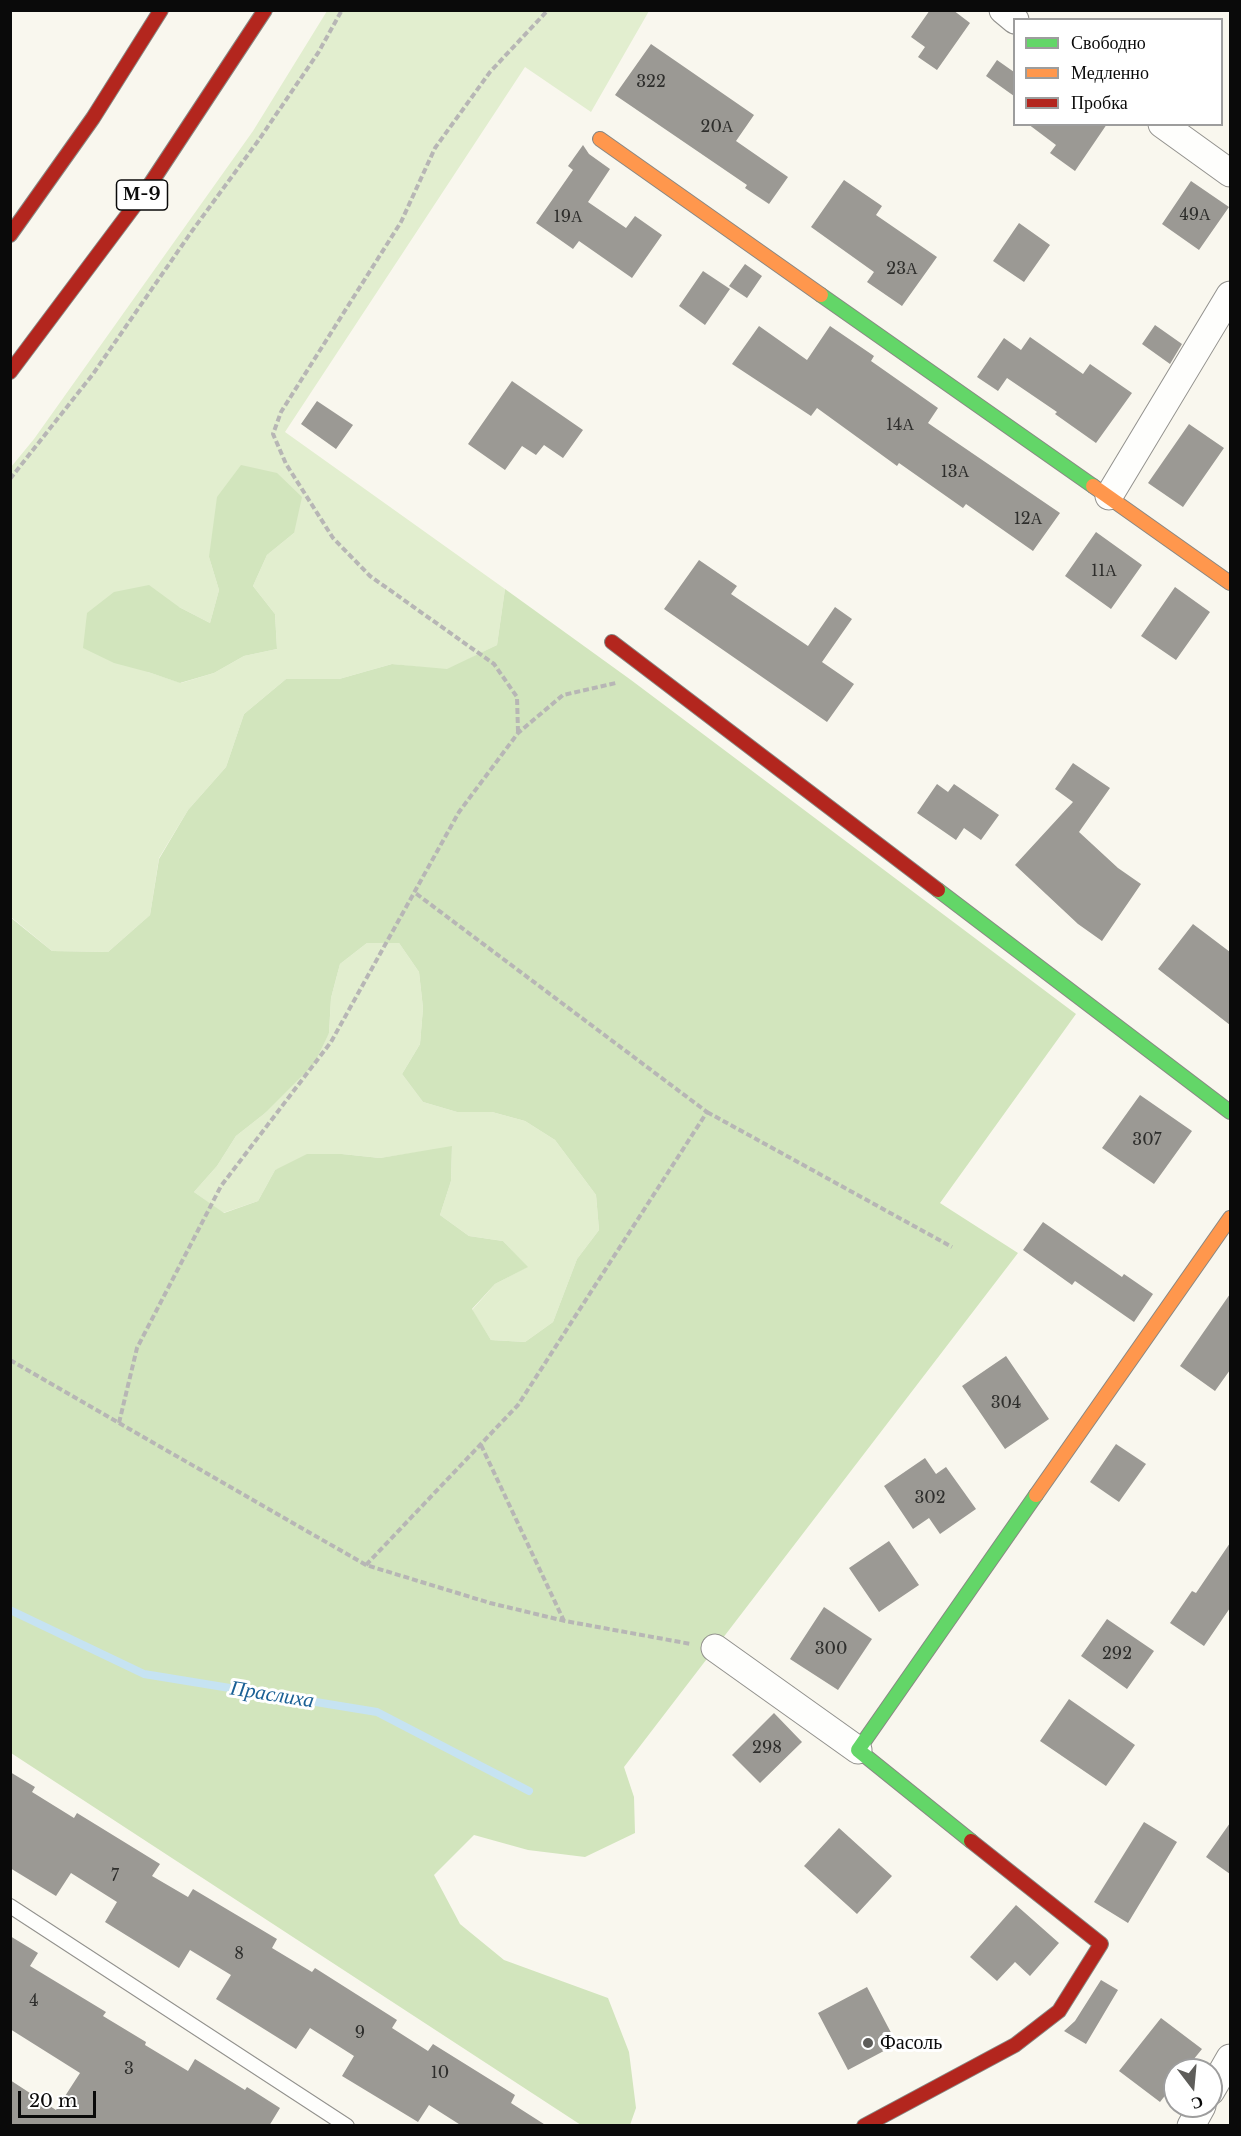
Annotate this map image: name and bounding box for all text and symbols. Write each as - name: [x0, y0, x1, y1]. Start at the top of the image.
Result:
- legend: [1013, 18, 1223, 126]
- text: Свободно: [1071, 32, 1146, 54]
- text: Медленно: [1071, 62, 1149, 84]
- house number: 322: [636, 72, 666, 92]
- text: Пробка: [1071, 92, 1128, 114]
- house number: 20А: [701, 117, 733, 137]
- road number: М-9: [116, 180, 168, 210]
- house number: 49А: [1179, 205, 1211, 225]
- house number: 19А: [554, 207, 582, 227]
- house number: 23А: [886, 259, 918, 279]
- house number: 14А: [886, 415, 914, 435]
- house number: 13А: [941, 462, 969, 482]
- house number: 12А: [1014, 509, 1042, 529]
- house number: 11А: [1091, 561, 1117, 581]
- house number: 307: [1132, 1130, 1162, 1150]
- house number: 304: [991, 1393, 1021, 1413]
- house number: 302: [914, 1488, 946, 1508]
- house number: 300: [815, 1639, 847, 1659]
- house number: 292: [1102, 1644, 1132, 1664]
- water label: Праслиха: [228, 1676, 316, 1714]
- house number: 298: [752, 1738, 782, 1758]
- house number: 7: [111, 1866, 119, 1886]
- house number: 8: [234, 1944, 244, 1964]
- house number: 4: [29, 1991, 39, 2011]
- house number: 9: [355, 2023, 365, 2043]
- place label: Фасоль: [880, 2031, 942, 2055]
- marker: Фасоль: [861, 2036, 875, 2050]
- north arrow: [1163, 2058, 1223, 2118]
- house number: 3: [124, 2059, 134, 2079]
- house number: 10: [431, 2063, 449, 2083]
- scale bar: [21, 2079, 99, 2117]
- text: 20 m: [29, 2090, 77, 2112]
- text: С: [1189, 2092, 1206, 2115]

